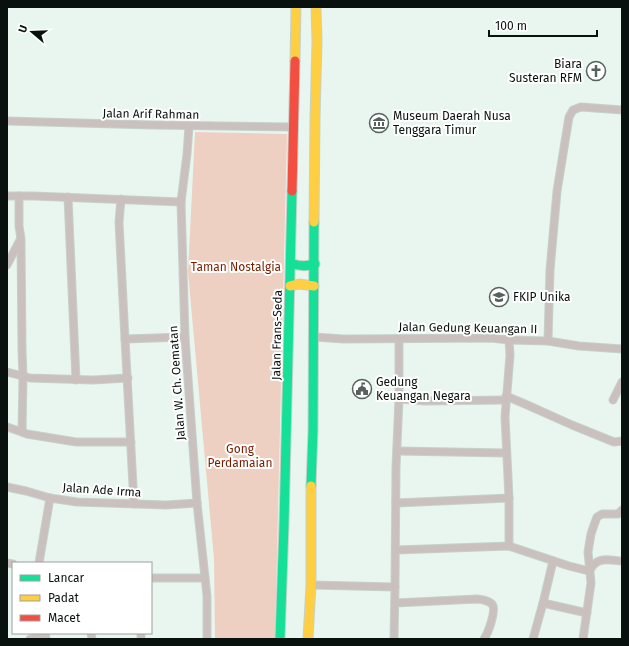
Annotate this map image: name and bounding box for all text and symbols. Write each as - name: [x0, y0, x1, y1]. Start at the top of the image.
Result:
- north arrow: [12, 12, 52, 52]
- scale bar: [489, 12, 597, 38]
- text: 100 m: [495, 19, 527, 33]
- text: U: [16, 23, 30, 34]
- place label: Biara Susteran RFM: [509, 57, 582, 85]
- church icon: Biara Susteran RFM: [585, 60, 607, 82]
- street label: Jalan Arif Rahman: [102, 106, 200, 122]
- place label: Museum Daerah Nusa Tenggara Timur: [393, 109, 511, 137]
- museum icon: Museum Daerah Nusa Tenggara Timur: [368, 112, 390, 134]
- park label: Taman Nostalgia: [191, 260, 281, 274]
- school or university icon: FKIP Unika: [488, 286, 510, 308]
- street label: Jalan Frans-Seda: [269, 290, 285, 380]
- place label: FKIP Unika: [513, 290, 571, 304]
- street label: Jalan Gedung Keuangan II: [398, 320, 538, 336]
- street label: Jalan W. Ch. Oematan: [166, 325, 188, 441]
- place label: Gedung Keuangan Negara: [376, 375, 471, 403]
- public building icon: Gedung Keuangan Negara: [351, 378, 373, 400]
- park label: Gong Perdamaian: [208, 442, 272, 470]
- street label: Jalan Ade Irma: [62, 480, 142, 500]
- legend: [12, 562, 152, 634]
- text: Lancar: [48, 571, 85, 585]
- text: Padat: [48, 591, 80, 605]
- text: Macet: [48, 611, 81, 625]

